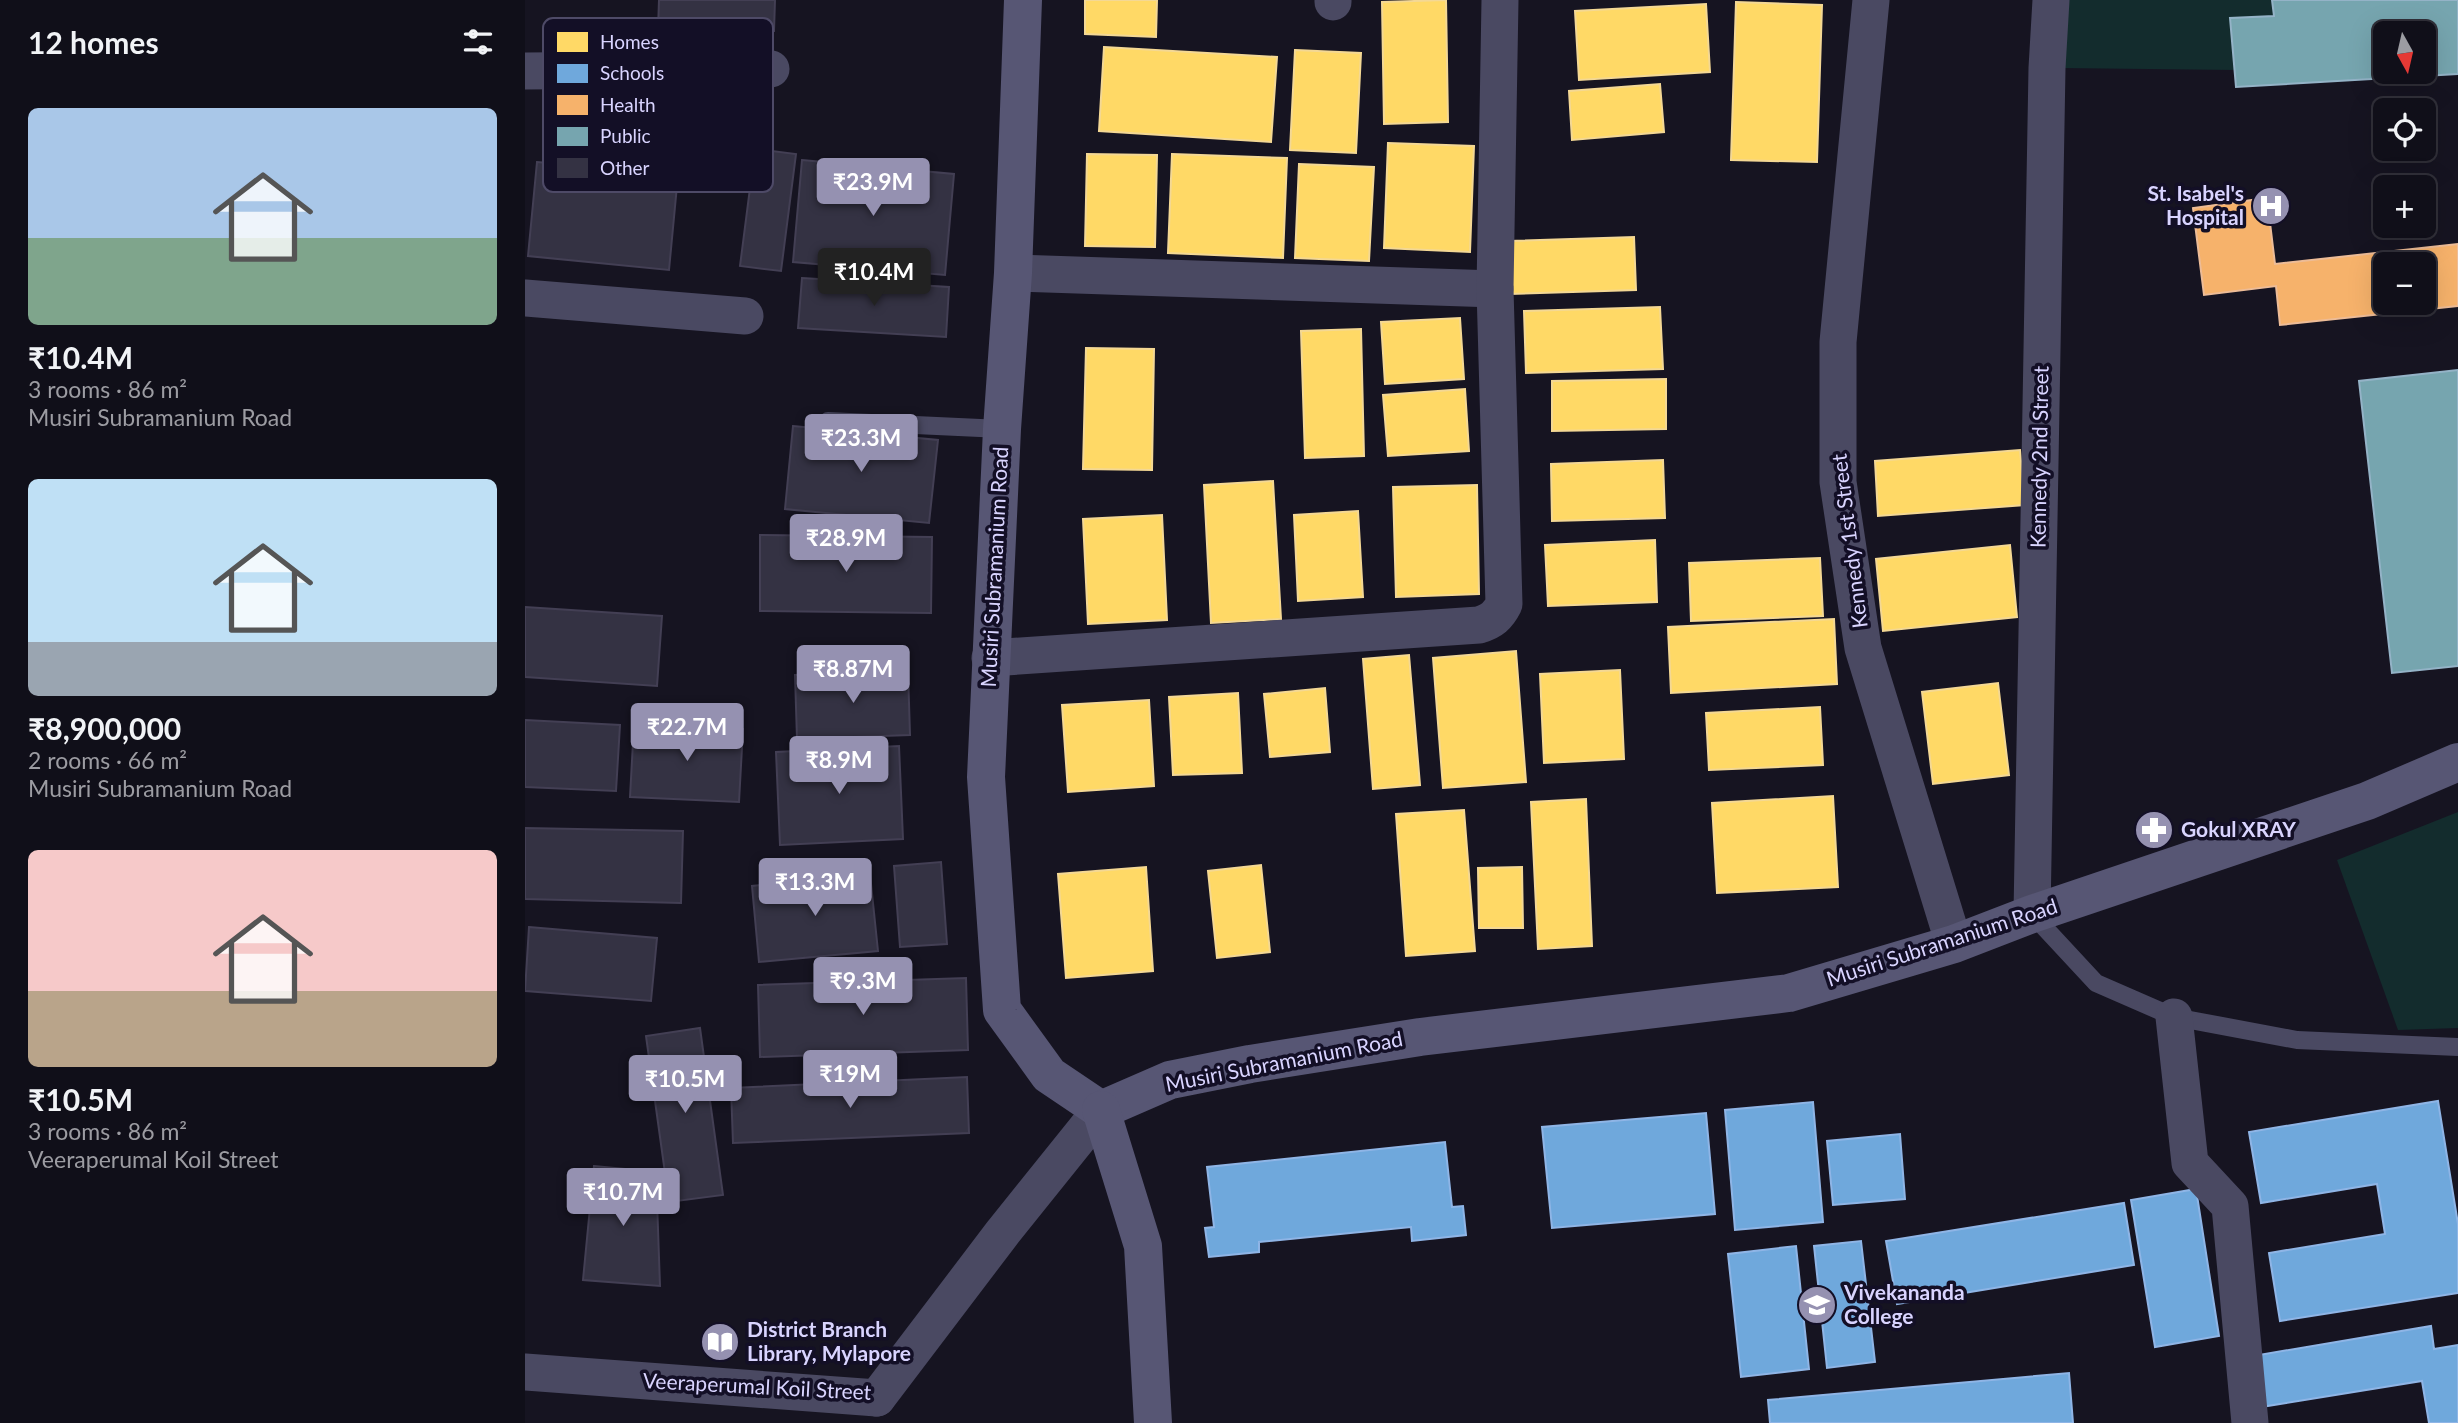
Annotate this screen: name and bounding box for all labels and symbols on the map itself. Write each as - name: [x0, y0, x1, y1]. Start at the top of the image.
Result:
- legend: [543, 18, 773, 192]
- north arrow: [2373, 21, 2436, 84]
- text: Homes: [600, 30, 659, 53]
- text: Schools: [600, 61, 664, 84]
- text: Health: [600, 93, 656, 116]
- text: Public: [600, 124, 651, 147]
- text: Other: [600, 156, 650, 179]
- pin: ₹23.9M: [816, 158, 930, 218]
- place label: St. Isabel's Hospital: [2147, 180, 2244, 229]
- hospital icon: St. Isabel's Hospital: [2250, 185, 2292, 227]
- pin: ₹10.4M: [817, 248, 931, 308]
- street label: Kennedy 2nd Street: [2024, 365, 2053, 548]
- pin: ₹23.3M: [804, 414, 918, 474]
- street label: Musiri Subramanium Road: [975, 446, 1012, 688]
- street label: Kennedy 1st Street: [1825, 452, 1872, 630]
- pin: ₹28.9M: [789, 514, 903, 574]
- pin: ₹8.87M: [796, 646, 910, 705]
- pin: ₹22.7M: [630, 704, 744, 763]
- pin: ₹8.9M: [790, 736, 888, 796]
- pharmacy icon: Gokul XRAY: [2133, 809, 2175, 851]
- place label: Gokul XRAY: [2181, 816, 2296, 841]
- pin: ₹13.3M: [758, 858, 872, 918]
- street label: Musiri Subramanium Road: [1823, 892, 2060, 991]
- pin: ₹9.3M: [814, 958, 912, 1017]
- street label: Musiri Subramanium Road: [1163, 1025, 1404, 1096]
- pin: ₹19M: [809, 1050, 891, 1110]
- pin: ₹10.5M: [628, 1056, 742, 1115]
- pin: ₹10.7M: [566, 1168, 680, 1228]
- place label: Vivekananda College: [1843, 1279, 1965, 1328]
- school or university icon: Vivekananda College: [1796, 1284, 1838, 1326]
- place label: District Branch Library, Mylapore: [747, 1316, 911, 1365]
- library icon: District Branch Library, Mylapore: [699, 1321, 741, 1363]
- street label: Veeraperumal Koil Street: [642, 1367, 872, 1404]

